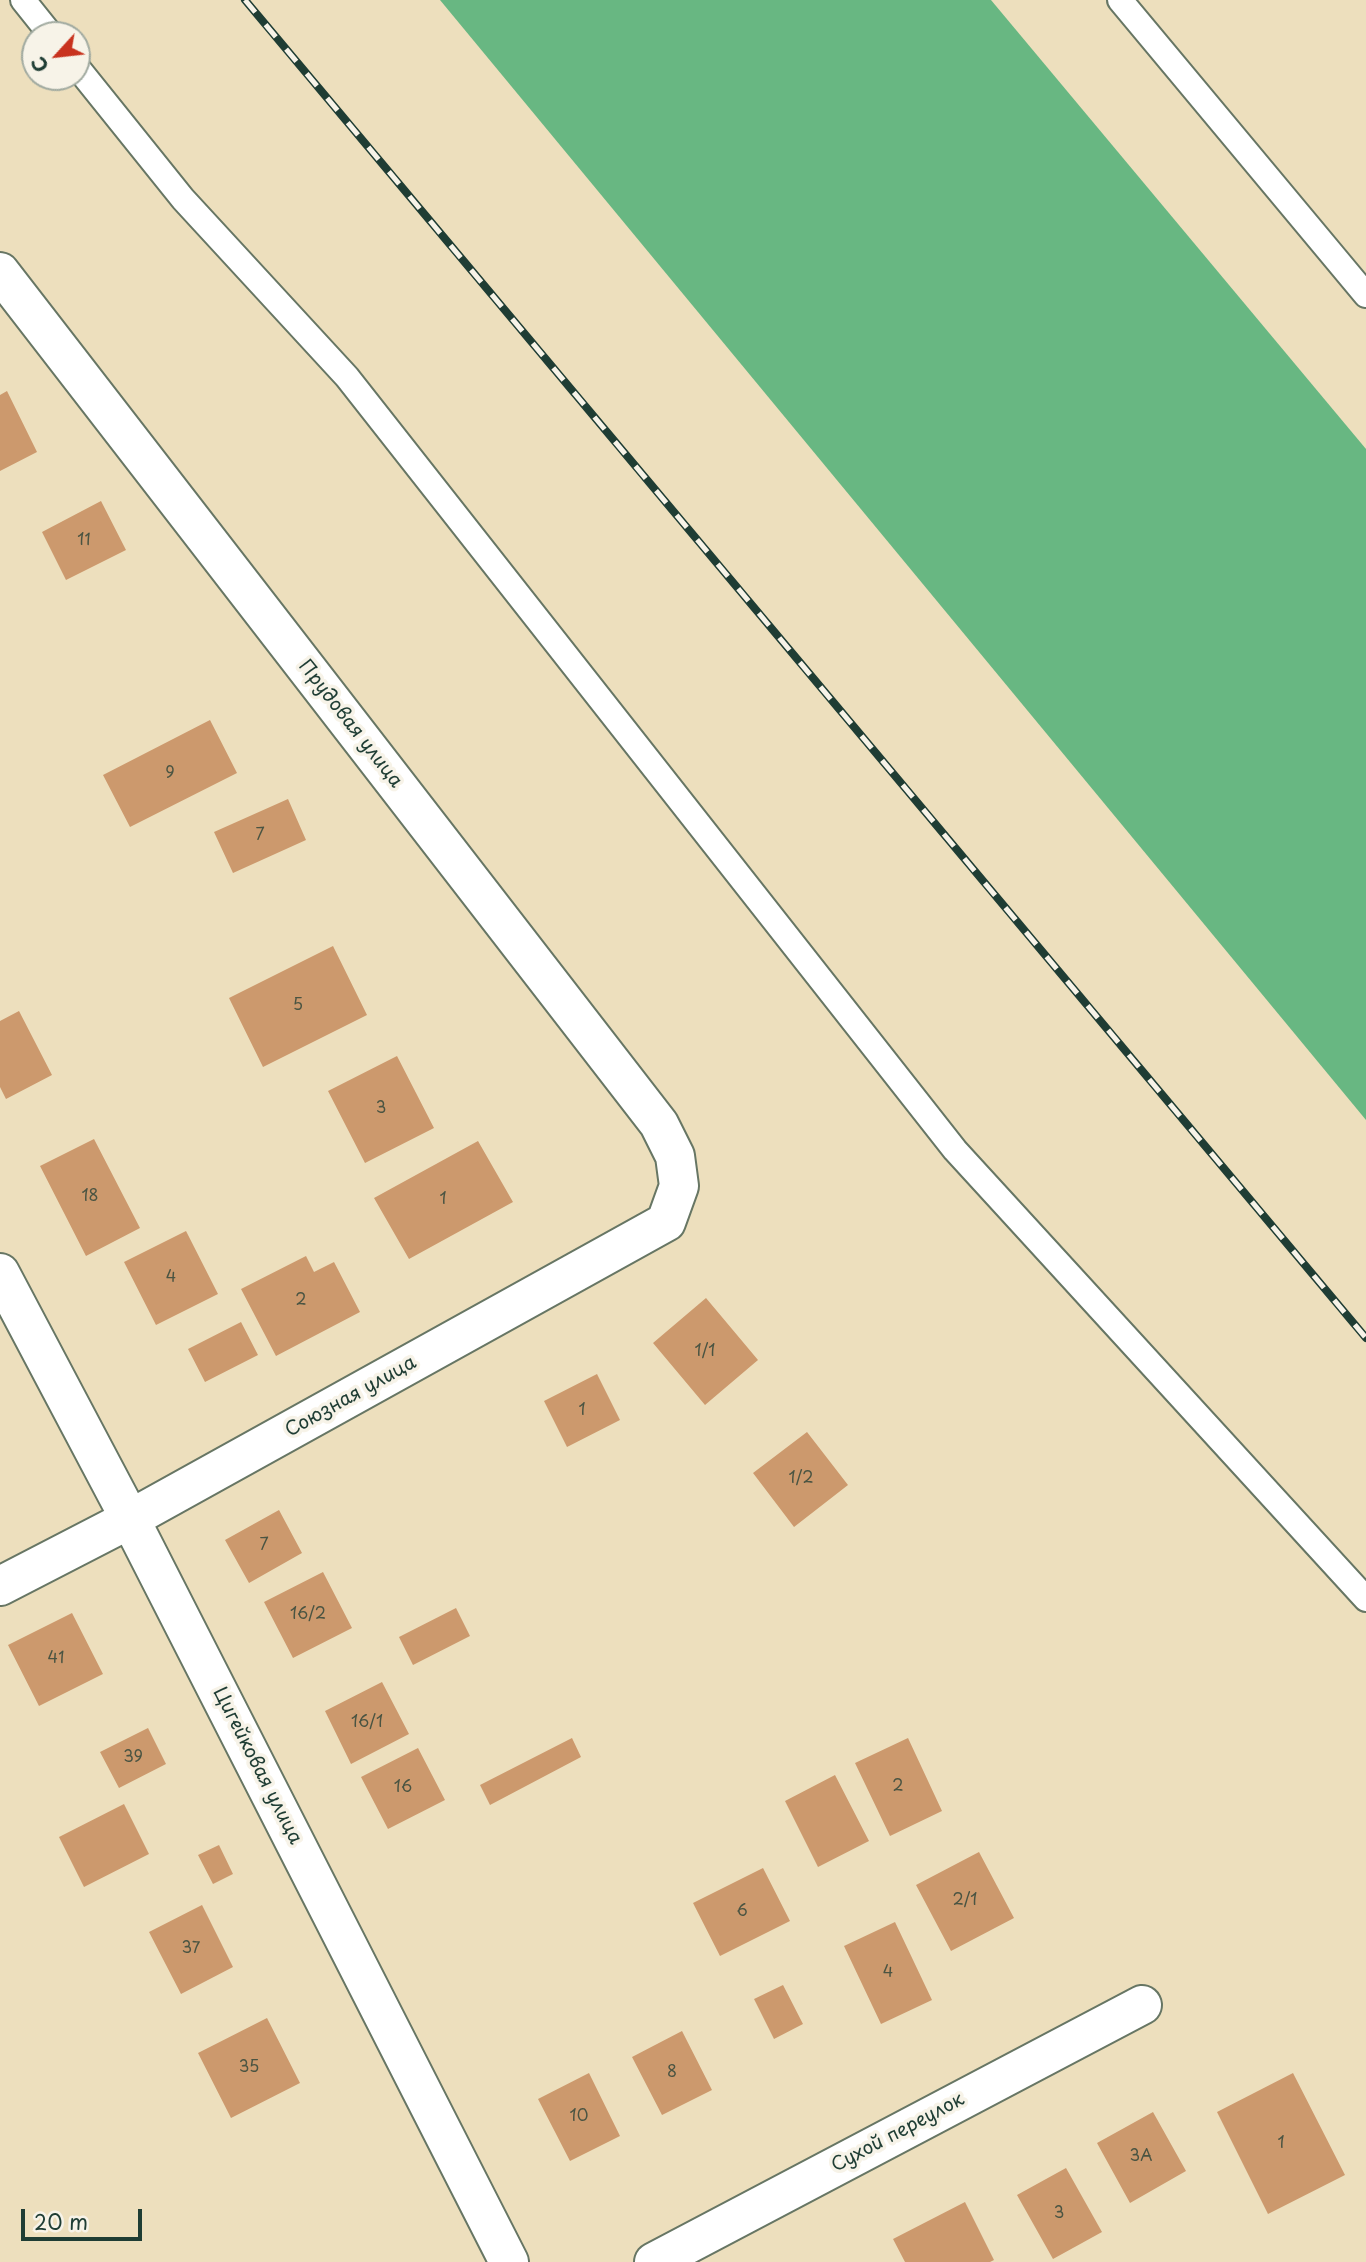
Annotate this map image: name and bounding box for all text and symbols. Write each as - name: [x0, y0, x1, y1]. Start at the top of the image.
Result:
- north arrow: [21, 21, 91, 91]
- text: С: [23, 52, 55, 77]
- house number: 11: [77, 531, 91, 551]
- street label: Прудовая улица: [293, 656, 407, 792]
- house number: 9: [165, 764, 175, 784]
- house number: 7: [255, 826, 265, 846]
- house number: 5: [293, 996, 303, 1016]
- house number: 3: [376, 1099, 386, 1119]
- house number: 18: [81, 1187, 99, 1207]
- house number: 1: [439, 1190, 447, 1210]
- house number: 4: [166, 1268, 176, 1288]
- house number: 2: [295, 1291, 307, 1311]
- house number: 1/1: [695, 1342, 715, 1362]
- street label: Союзная улица: [281, 1352, 421, 1442]
- house number: 1: [578, 1401, 586, 1421]
- house number: 1/2: [789, 1469, 813, 1489]
- house number: 7: [259, 1536, 269, 1556]
- house number: 16/2: [290, 1605, 326, 1625]
- house number: 41: [48, 1649, 64, 1669]
- street label: Цигейковая улица: [208, 1684, 306, 1848]
- house number: 16/1: [351, 1713, 383, 1733]
- house number: 39: [123, 1748, 143, 1768]
- house number: 2: [892, 1777, 904, 1797]
- house number: 16: [394, 1778, 412, 1798]
- house number: 2/1: [952, 1891, 978, 1911]
- house number: 6: [736, 1902, 748, 1922]
- house number: 37: [182, 1939, 200, 1959]
- house number: 4: [883, 1963, 893, 1983]
- house number: 35: [239, 2058, 259, 2078]
- house number: 8: [667, 2063, 677, 2083]
- street label: Сухой переулок: [828, 2088, 968, 2178]
- house number: 10: [570, 2107, 588, 2127]
- house number: 1: [1277, 2134, 1285, 2154]
- house number: 3А: [1130, 2147, 1152, 2167]
- scale bar: [24, 2196, 145, 2240]
- house number: 3: [1054, 2204, 1064, 2224]
- text: 20 m: [34, 2205, 88, 2237]

